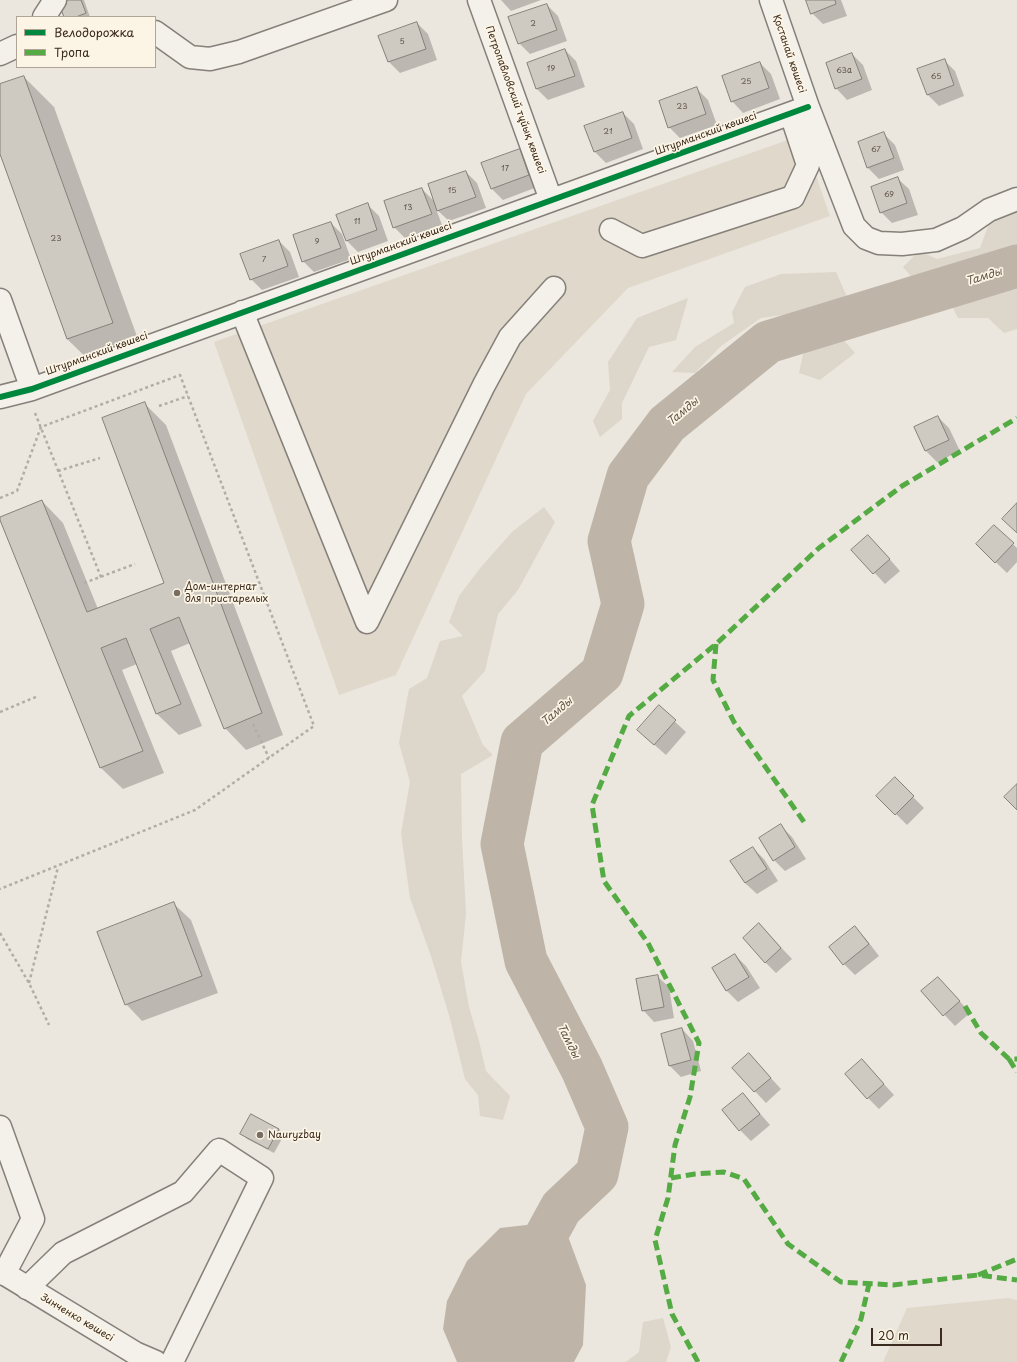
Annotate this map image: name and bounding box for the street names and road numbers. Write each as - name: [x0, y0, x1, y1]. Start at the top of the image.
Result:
- street label: Қостанай көшесі: [770, 13, 808, 95]
- street label: Петропавловский тұйық көшесі: [483, 24, 547, 176]
- street label: Штурманский көшесі: [653, 110, 759, 158]
- street label: Штурманский көшесі: [348, 220, 454, 268]
- street label: Штурманский көшесі: [44, 330, 150, 378]
- street label: Зинченко көшесі: [38, 1291, 116, 1345]

